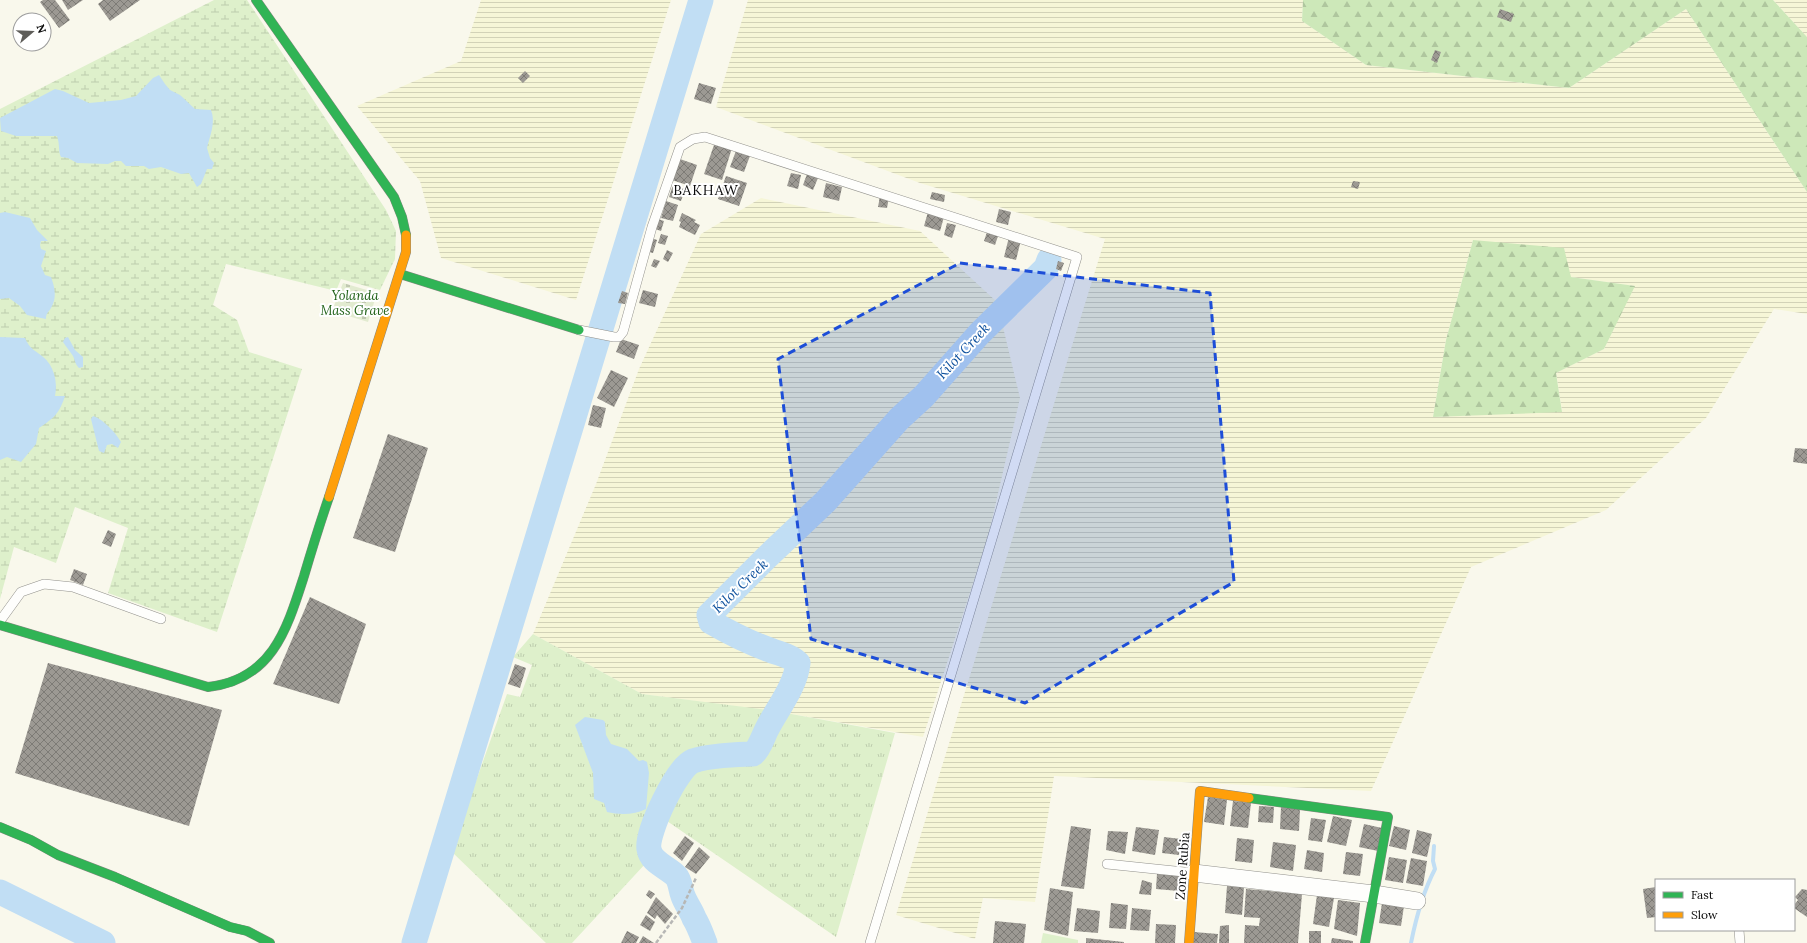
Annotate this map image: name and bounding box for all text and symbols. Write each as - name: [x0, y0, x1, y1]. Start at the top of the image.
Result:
- north arrow: [12, 12, 52, 52]
- text: N: [33, 22, 50, 36]
- district label: BAKHAW: [673, 181, 739, 199]
- park label: Yolanda Mass Grave: [320, 287, 390, 319]
- water label: Kilot Creek: [933, 319, 993, 383]
- water label: Kilot Creek: [709, 555, 771, 617]
- street label: Zone Rubia: [1172, 831, 1193, 900]
- legend: [1655, 879, 1795, 931]
- text: Fast: [1691, 887, 1714, 902]
- text: Slow: [1691, 907, 1718, 922]

